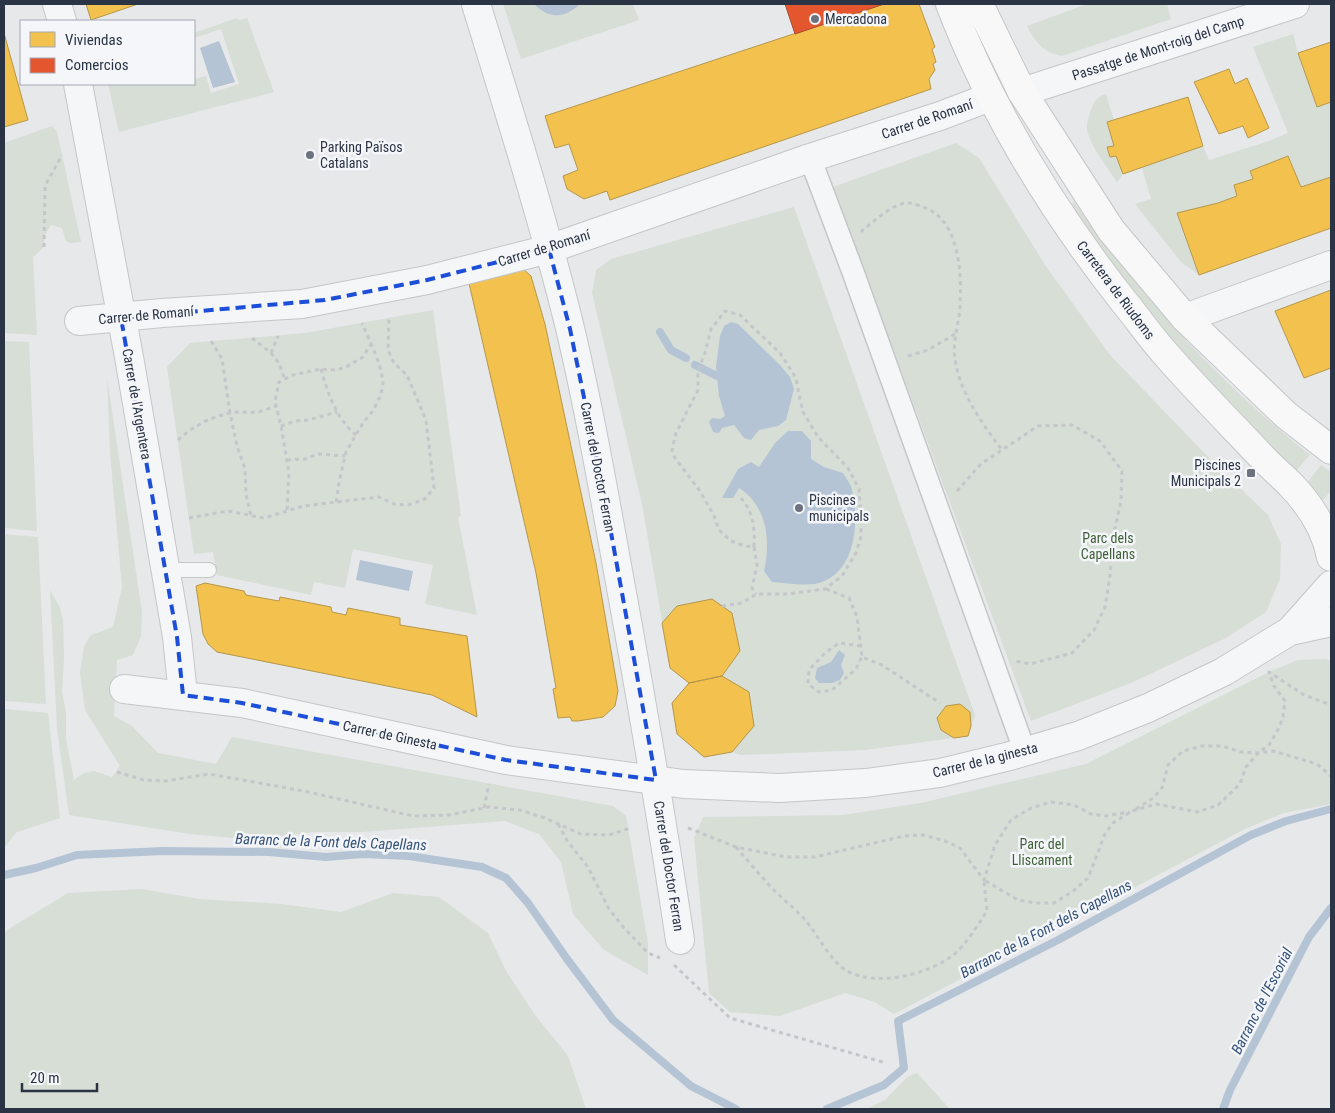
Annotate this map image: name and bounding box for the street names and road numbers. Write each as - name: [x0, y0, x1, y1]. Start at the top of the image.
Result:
- street label: Passatge de Mont-roig del Camp: [1070, 13, 1246, 83]
- street label: Carrer de Romaní: [879, 96, 975, 142]
- street label: Carrer de Romaní: [496, 226, 593, 270]
- street label: Carretera de Riudoms: [1074, 238, 1158, 342]
- street label: Carrer de Romaní: [98, 303, 195, 327]
- street label: Carrer de l'Argentera: [119, 347, 155, 461]
- street label: Carrer del Doctor Ferran: [578, 401, 618, 533]
- street label: Carrer de Ginesta: [341, 717, 439, 753]
- street label: Carrer de la ginesta: [931, 739, 1039, 781]
- street label: Carrer del Doctor Ferran: [651, 800, 687, 932]

